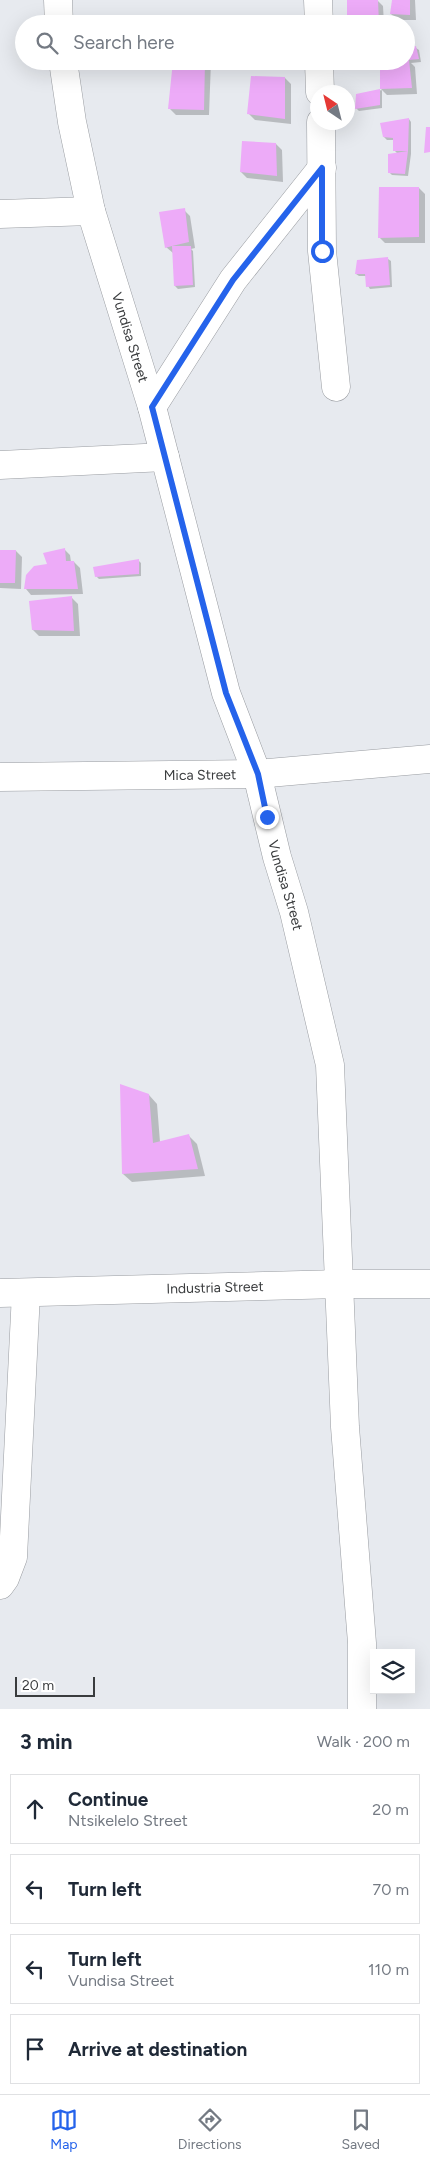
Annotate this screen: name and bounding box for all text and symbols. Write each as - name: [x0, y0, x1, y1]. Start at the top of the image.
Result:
- search box: [15, 15, 415, 70]
- icon: search: [33, 29, 61, 57]
- text: Search here: [73, 31, 175, 54]
- north arrow: [310, 85, 355, 130]
- route start: [311, 240, 334, 263]
- street label: Vundisa Street: [108, 291, 152, 384]
- street label: Mica Street: [164, 766, 236, 784]
- route end: [256, 806, 279, 829]
- street label: Vundisa Street: [264, 839, 306, 932]
- street label: Industria Street: [166, 1278, 264, 1298]
- map controls: [370, 1649, 415, 1694]
- button: layers: [370, 1649, 415, 1694]
- scale bar: [15, 1674, 95, 1697]
- text: 20 m: [22, 1677, 54, 1694]
- text: 3 min: [20, 1729, 72, 1754]
- text: Walk · 200 m: [317, 1732, 410, 1751]
- text: Continue: [68, 1788, 148, 1811]
- icon: ahead: [21, 1795, 49, 1823]
- text: 20 m: [372, 1800, 409, 1819]
- text: Ntsikelelo Street: [68, 1811, 188, 1830]
- icon: left: [21, 1875, 49, 1903]
- text: Turn left: [68, 1878, 142, 1901]
- text: 70 m: [373, 1880, 409, 1899]
- text: Turn left: [68, 1948, 142, 1971]
- icon: left: [21, 1955, 49, 1983]
- text: 110 m: [368, 1960, 409, 1979]
- text: Vundisa Street: [68, 1971, 174, 1990]
- icon: arrive: [21, 2035, 49, 2063]
- text: Arrive at destination: [68, 2038, 247, 2061]
- tab: Map: [50, 2106, 78, 2153]
- tab: Directions: [178, 2106, 242, 2153]
- tab: Saved: [341, 2106, 380, 2153]

